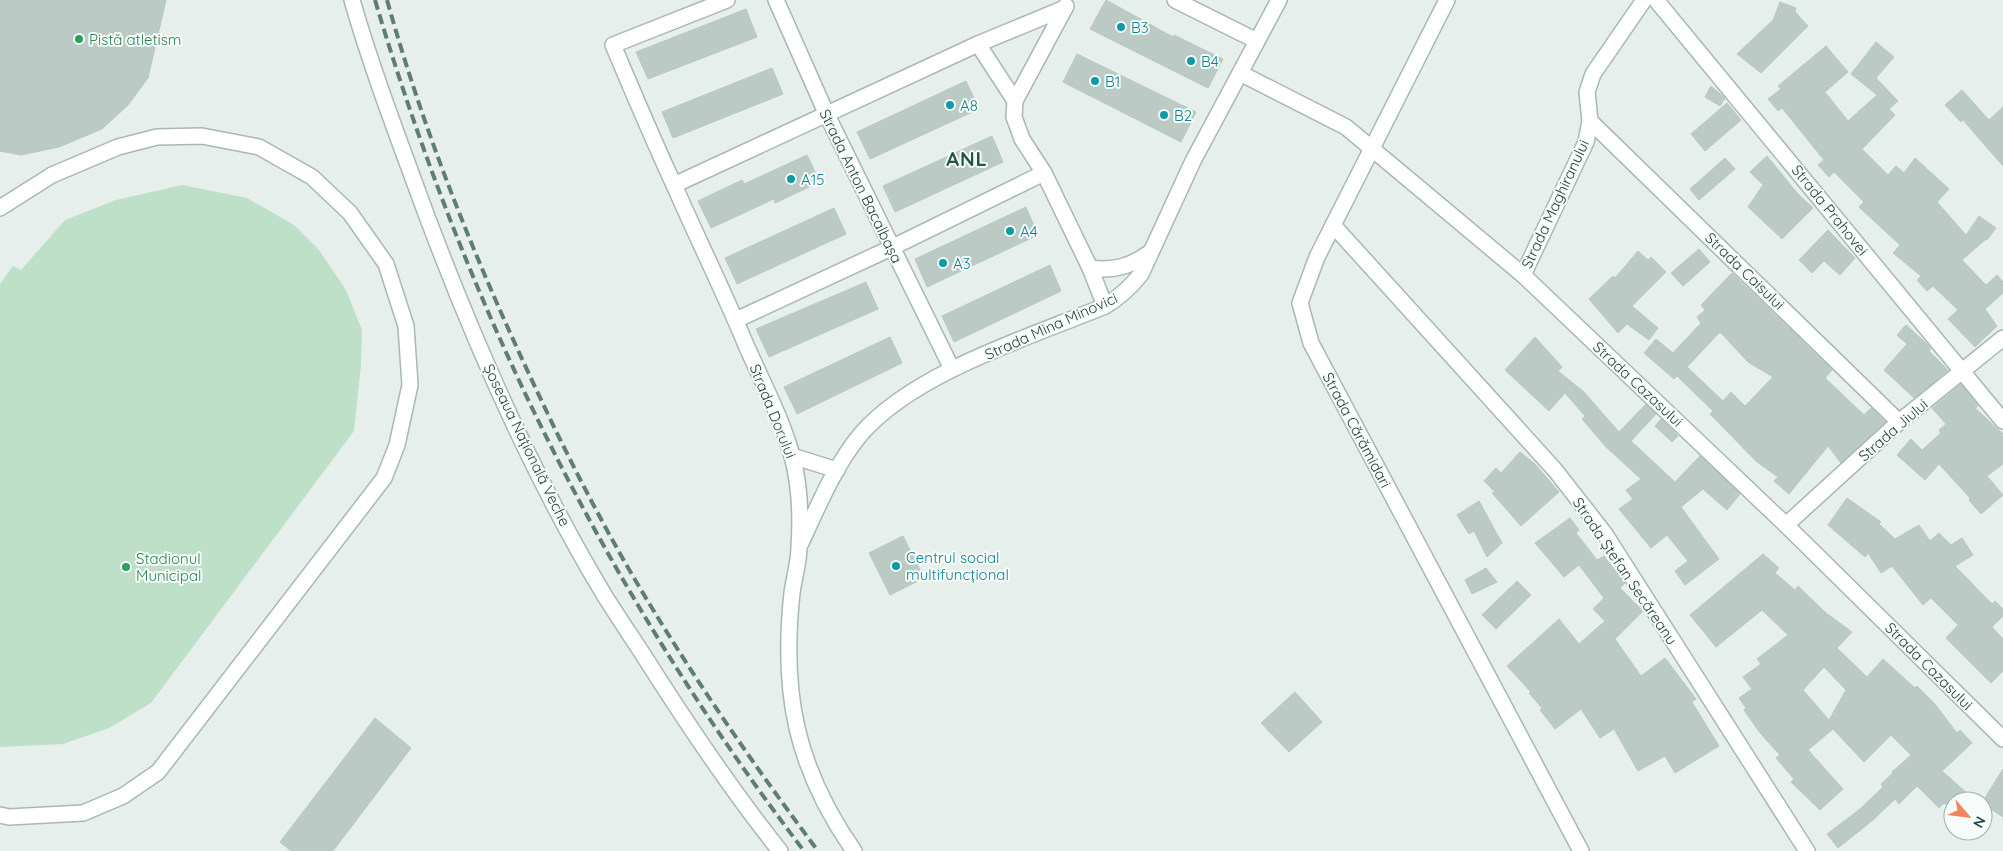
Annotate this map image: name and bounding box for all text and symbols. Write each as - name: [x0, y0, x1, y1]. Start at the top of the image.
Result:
- place label: B3: [1131, 18, 1149, 37]
- marker: B3: [1115, 21, 1127, 33]
- place label: Pistă atletism: [89, 30, 181, 49]
- marker: Pistă atletism: [73, 33, 85, 45]
- place label: B4: [1201, 52, 1219, 71]
- marker: B4: [1185, 55, 1197, 67]
- place label: B1: [1105, 72, 1120, 91]
- marker: B1: [1089, 75, 1101, 87]
- place label: A8: [960, 96, 978, 115]
- marker: A8: [944, 99, 956, 111]
- street label: Strada Anton Bacalbașa: [815, 106, 907, 266]
- place label: B2: [1174, 106, 1192, 125]
- marker: B2: [1158, 109, 1170, 121]
- street label: Strada Maghiranului: [1517, 137, 1593, 271]
- district label: ANL: [946, 146, 988, 171]
- street label: Strada Prahovei: [1788, 161, 1872, 259]
- place label: A15: [801, 170, 824, 189]
- marker: A15: [785, 173, 797, 185]
- place label: A4: [1020, 222, 1038, 241]
- marker: A4: [1004, 225, 1016, 237]
- street label: Strada Caisului: [1701, 228, 1789, 314]
- place label: A3: [953, 254, 971, 273]
- marker: A3: [937, 257, 949, 269]
- street label: Strada Mina Minovici: [982, 288, 1120, 364]
- street label: Strada Cazasului: [1589, 337, 1687, 431]
- street label: Șoseaua Națională Veche: [479, 361, 575, 529]
- street label: Strada Dorului: [745, 361, 801, 461]
- street label: Strada Cărămidari: [1319, 369, 1395, 491]
- street label: Strada Jiului: [1854, 395, 1932, 465]
- street label: Strada Ștefan Secăreanu: [1569, 494, 1681, 648]
- place label: Centrul social multifuncțional: [906, 548, 1009, 584]
- place label: Stadionul Municipal: [136, 549, 201, 585]
- marker: Centrul social multifuncțional: [890, 560, 902, 572]
- marker: Stadionul Municipal: [120, 561, 132, 573]
- street label: Strada Cazasului: [1881, 618, 1977, 714]
- north arrow: [1943, 791, 1993, 841]
- text: N: [1969, 813, 1990, 831]

